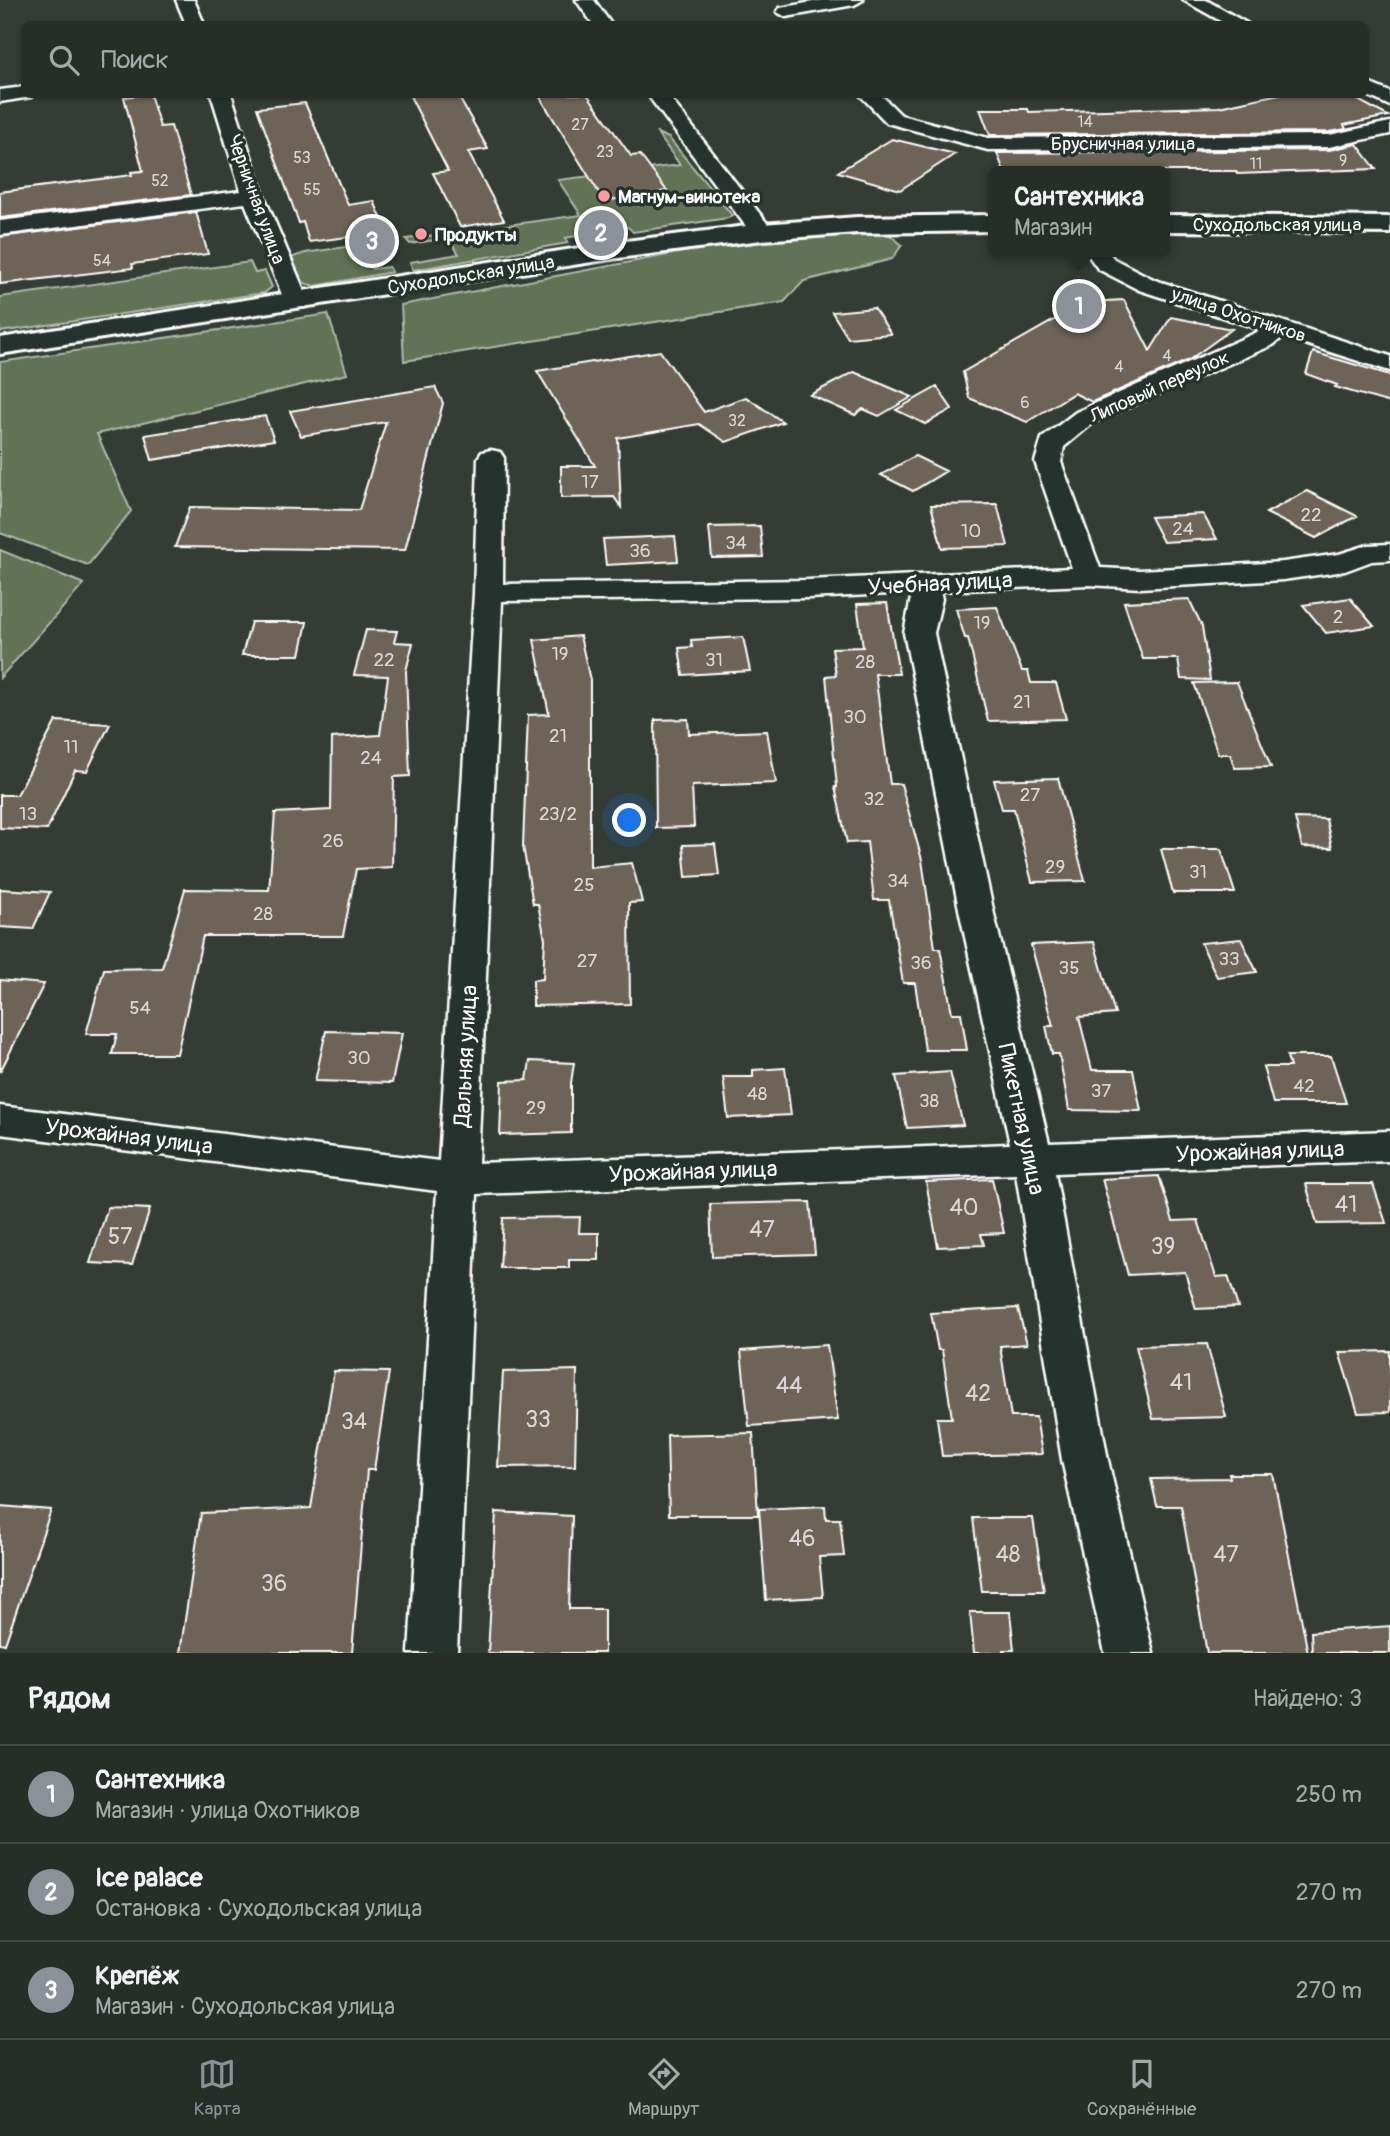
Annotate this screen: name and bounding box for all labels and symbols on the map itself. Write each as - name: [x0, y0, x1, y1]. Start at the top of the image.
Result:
- house number: 14: [1077, 112, 1093, 132]
- house number: 27: [571, 115, 589, 135]
- street label: Черничная улица: [222, 131, 291, 267]
- street label: Брусничная улица: [1051, 132, 1195, 156]
- house number: 23: [596, 142, 614, 162]
- house number: 53: [293, 148, 311, 168]
- house number: 9: [1339, 151, 1347, 171]
- house number: 11: [1250, 154, 1262, 174]
- house number: 52: [151, 171, 169, 191]
- house number: 55: [303, 180, 321, 200]
- place label: Магнум-винотека: [618, 185, 760, 209]
- marker: Магнум-винотека: [596, 188, 612, 204]
- pin: 2: [578, 207, 624, 259]
- street label: Суходольская улица: [1193, 213, 1361, 237]
- pin: 3: [349, 215, 395, 267]
- place label: Продукты: [435, 223, 517, 247]
- marker: Продукты: [413, 226, 429, 242]
- street label: Суходольская улица: [386, 250, 556, 300]
- house number: 54: [93, 251, 111, 271]
- pin: 1: [1056, 280, 1102, 332]
- street label: улица Охотников: [1167, 282, 1309, 348]
- street label: Липовый переулок: [1085, 345, 1233, 429]
- house number: 4: [1162, 346, 1172, 366]
- house number: 4: [1114, 357, 1124, 377]
- house number: 6: [1020, 393, 1030, 413]
- house number: 32: [728, 411, 746, 431]
- house number: 17: [581, 470, 599, 494]
- house number: 22: [1300, 503, 1322, 527]
- house number: 24: [1172, 517, 1194, 541]
- house number: 10: [961, 519, 981, 543]
- house number: 34: [725, 531, 747, 555]
- house number: 36: [629, 539, 651, 563]
- street label: Учебная улица: [867, 565, 1013, 602]
- house number: 2: [1333, 605, 1343, 629]
- house number: 19: [973, 611, 991, 635]
- house number: 19: [551, 642, 569, 666]
- house number: 22: [373, 648, 395, 672]
- house number: 31: [705, 648, 723, 672]
- house number: 28: [855, 650, 875, 674]
- house number: 21: [1013, 690, 1031, 714]
- house number: 30: [843, 705, 867, 729]
- house number: 21: [549, 724, 567, 748]
- house number: 11: [64, 735, 78, 759]
- house number: 24: [360, 746, 382, 770]
- house number: 27: [1020, 783, 1040, 807]
- house number: 32: [863, 787, 885, 811]
- house number: 13: [19, 802, 37, 826]
- house number: 23/2: [539, 802, 577, 826]
- your location: [612, 803, 646, 837]
- house number: 26: [322, 829, 344, 853]
- house number: 29: [1045, 855, 1065, 879]
- house number: 31: [1189, 860, 1207, 884]
- house number: 34: [887, 869, 909, 893]
- house number: 25: [574, 873, 594, 897]
- house number: 28: [253, 902, 273, 926]
- house number: 33: [1218, 947, 1240, 971]
- house number: 27: [577, 949, 597, 973]
- house number: 36: [910, 951, 932, 975]
- house number: 35: [1059, 956, 1079, 980]
- street label: Дальняя улица: [447, 984, 484, 1129]
- house number: 54: [129, 996, 151, 1020]
- street label: Пикетная улица: [991, 1041, 1052, 1197]
- house number: 30: [347, 1046, 371, 1070]
- house number: 42: [1293, 1074, 1315, 1098]
- house number: 37: [1091, 1079, 1111, 1103]
- house number: 48: [747, 1082, 767, 1106]
- house number: 38: [919, 1089, 939, 1113]
- house number: 29: [526, 1096, 546, 1120]
- street label: Урожайная улица: [43, 1112, 214, 1161]
- street label: Урожайная улица: [1175, 1134, 1345, 1169]
- street label: Урожайная улица: [608, 1154, 778, 1189]
- house number: 41: [1335, 1190, 1357, 1219]
- house number: 40: [949, 1193, 979, 1222]
- house number: 47: [749, 1215, 775, 1244]
- house number: 57: [108, 1222, 132, 1251]
- house number: 39: [1151, 1232, 1175, 1261]
- house number: 41: [1170, 1368, 1192, 1397]
- house number: 44: [776, 1371, 802, 1400]
- house number: 42: [965, 1379, 991, 1408]
- house number: 33: [525, 1405, 551, 1434]
- house number: 34: [341, 1407, 367, 1436]
- house number: 46: [789, 1524, 815, 1553]
- house number: 48: [996, 1540, 1020, 1569]
- house number: 47: [1213, 1540, 1239, 1569]
- house number: 36: [261, 1569, 287, 1598]

